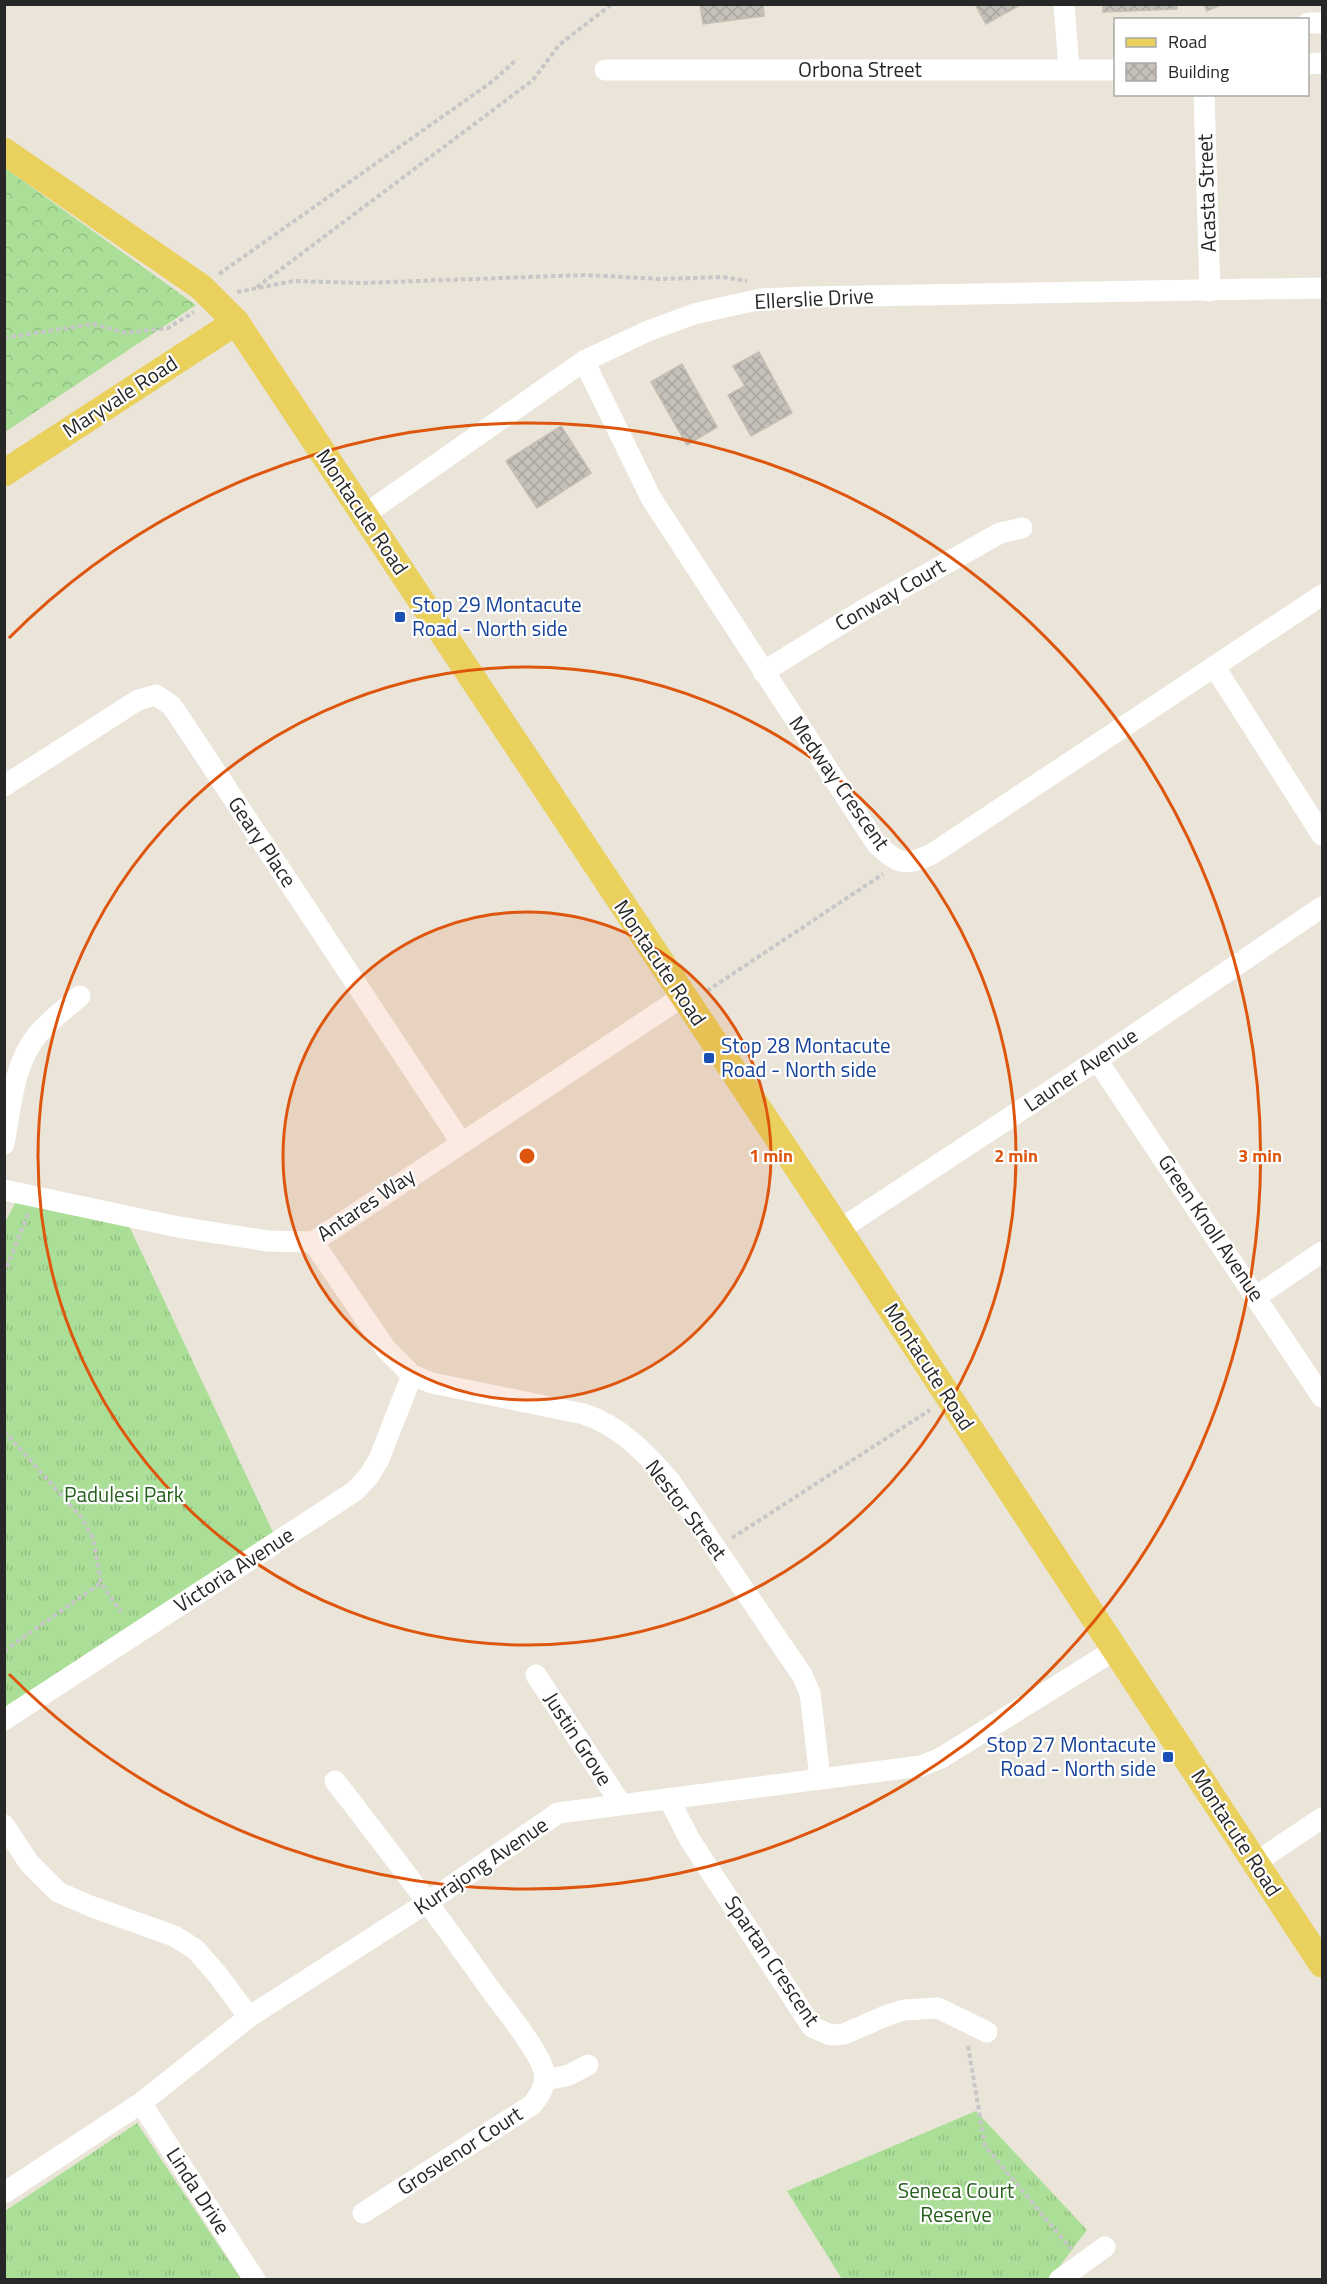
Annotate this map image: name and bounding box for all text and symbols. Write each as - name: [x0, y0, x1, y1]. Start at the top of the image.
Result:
- legend: [1114, 18, 1309, 96]
- text: Road: [1168, 28, 1207, 55]
- street label: Orbona Street: [798, 53, 923, 85]
- text: Building: [1168, 58, 1229, 85]
- street label: Acasta Street: [1188, 133, 1224, 253]
- street label: Ellerslie Drive: [753, 279, 874, 317]
- street label: Maryvale Road: [56, 347, 183, 445]
- street label: Montacute Road: [309, 442, 417, 581]
- street label: Conway Court: [828, 549, 951, 639]
- place label: Stop 29 Montacute Road - North side: [412, 588, 582, 644]
- marker: Stop 29 Montacute Road - North side: [393, 610, 407, 624]
- street label: Medway Crescent: [782, 709, 898, 857]
- street label: Geary Place: [221, 790, 305, 893]
- street label: Montacute Road: [607, 893, 715, 1032]
- street label: Launer Avenue: [1017, 1019, 1144, 1119]
- place label: Stop 28 Montacute Road - North side: [721, 1029, 891, 1085]
- marker: Stop 28 Montacute Road - North side: [702, 1051, 716, 1065]
- text: 1 min: [749, 1142, 793, 1169]
- text: 2 min: [994, 1142, 1038, 1169]
- text: 3 min: [1238, 1142, 1282, 1169]
- centre of rings: [517, 1146, 537, 1166]
- street label: Green Knoll Avenue: [1151, 1147, 1273, 1307]
- street label: Antares Way: [310, 1159, 421, 1249]
- street label: Montacute Road: [877, 1296, 983, 1436]
- street label: Nestor Street: [638, 1452, 736, 1567]
- park label: Padulesi Park: [64, 1478, 184, 1510]
- street label: Victoria Avenue: [167, 1518, 300, 1620]
- street label: Justin Grove: [536, 1685, 621, 1792]
- place label: Stop 27 Montacute Road - North side: [987, 1728, 1156, 1784]
- marker: Stop 27 Montacute Road - North side: [1161, 1750, 1175, 1764]
- street label: Montacute Road: [1184, 1762, 1290, 1902]
- street label: Kurrajong Avenue: [407, 1808, 554, 1922]
- street label: Spartan Crescent: [717, 1889, 829, 2033]
- street label: Grosvenor Court: [391, 2097, 529, 2203]
- street label: Linda Drive: [159, 2141, 239, 2240]
- park label: Seneca Court Reserve: [898, 2174, 1015, 2230]

